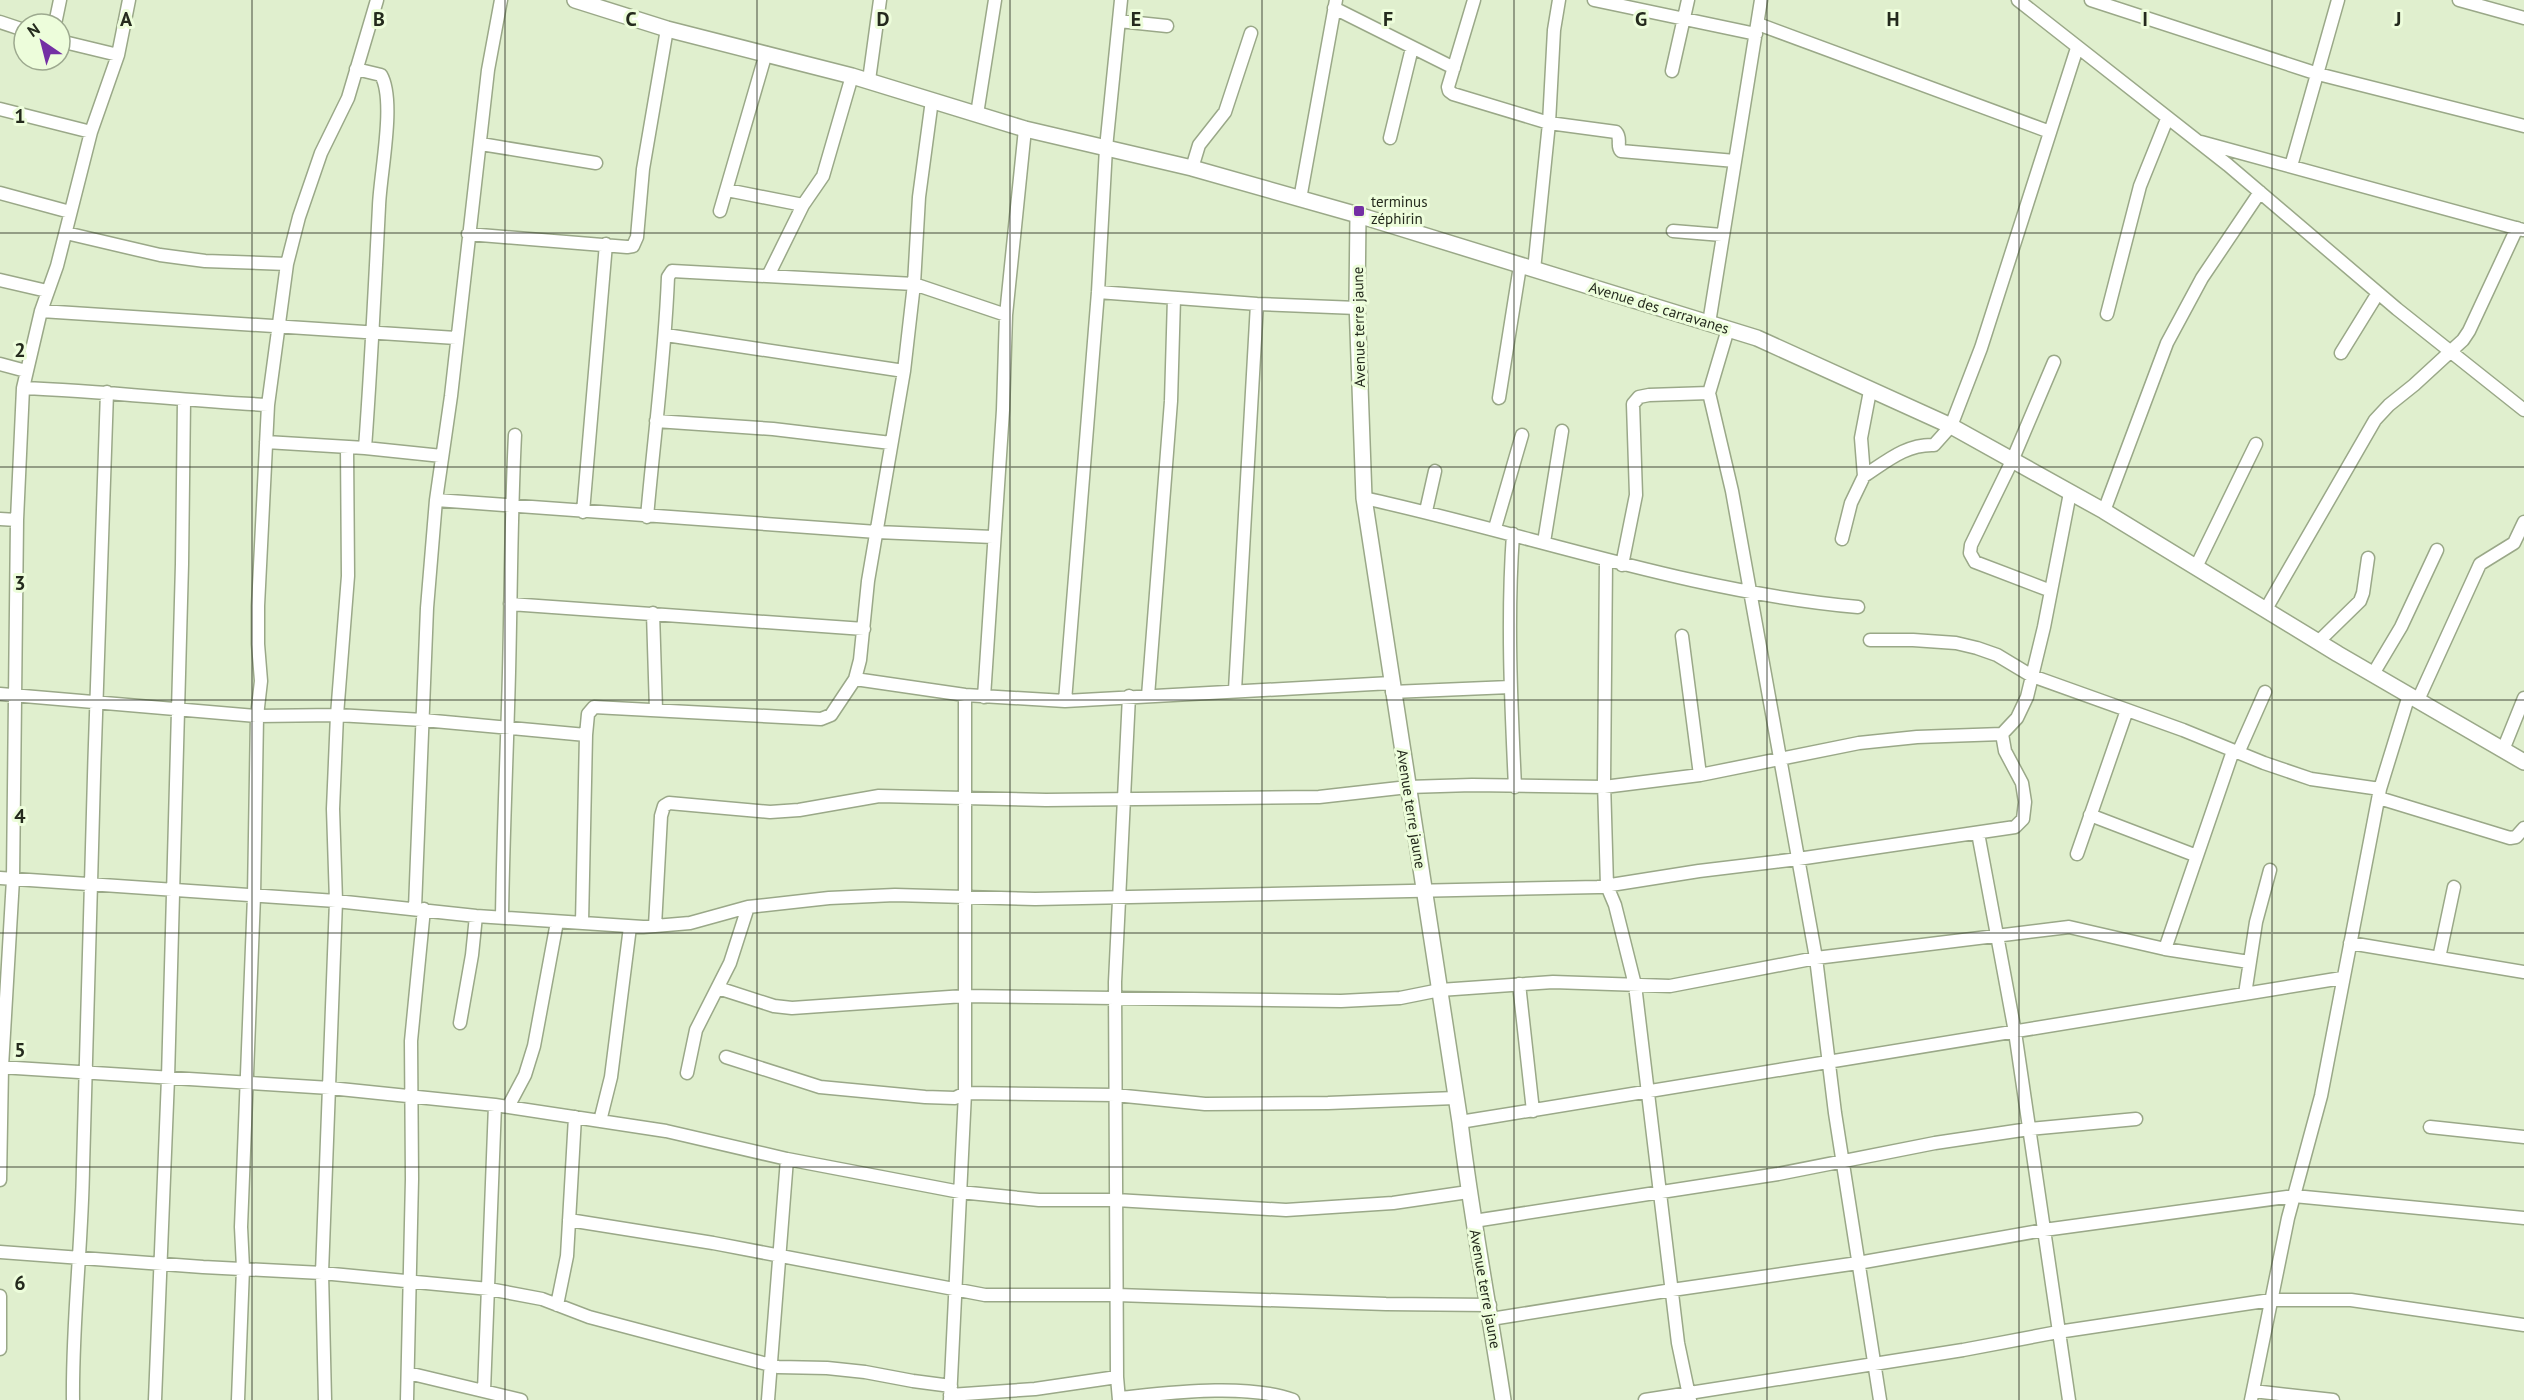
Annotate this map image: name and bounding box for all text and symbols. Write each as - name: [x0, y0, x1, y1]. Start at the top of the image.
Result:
- text: A: [120, 6, 133, 32]
- text: B: [373, 6, 385, 32]
- text: C: [625, 6, 637, 32]
- text: D: [877, 6, 890, 32]
- text: E: [1131, 6, 1141, 32]
- text: F: [1383, 6, 1393, 32]
- text: G: [1635, 6, 1647, 32]
- text: H: [1886, 6, 1900, 32]
- text: I: [2142, 6, 2148, 32]
- text: J: [2394, 6, 2401, 32]
- north arrow: [12, 12, 72, 72]
- text: N: [23, 19, 43, 41]
- text: 1: [14, 103, 26, 129]
- place label: terminus zéphirin: [1371, 192, 1427, 228]
- marker: terminus zéphirin: [1352, 204, 1366, 218]
- street label: Avenue terre jaune: [1348, 267, 1369, 387]
- street label: Avenue des carravanes: [1587, 277, 1732, 338]
- text: 2: [14, 337, 26, 363]
- text: 3: [14, 570, 26, 596]
- street label: Avenue terre jaune: [1393, 748, 1430, 870]
- text: 4: [14, 803, 26, 829]
- text: 5: [14, 1037, 26, 1063]
- street label: Avenue terre jaune: [1466, 1228, 1505, 1350]
- text: 6: [14, 1270, 26, 1296]

